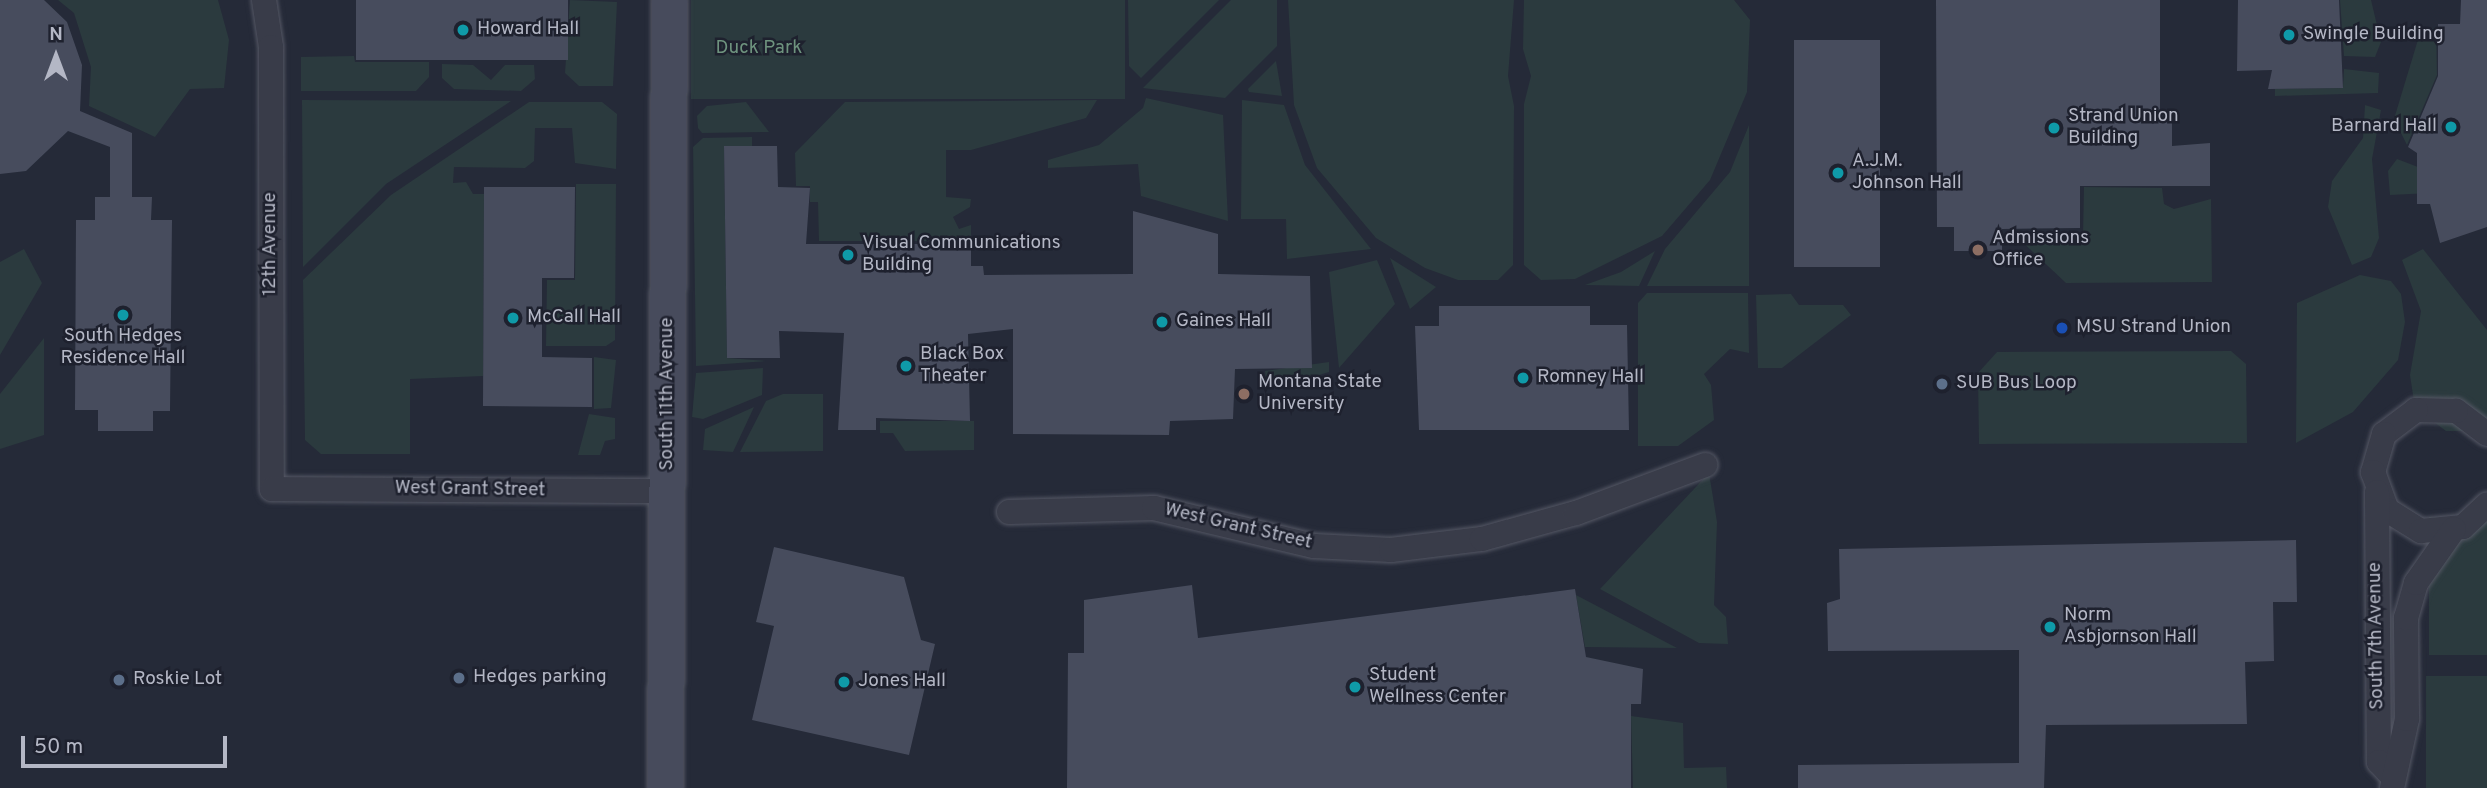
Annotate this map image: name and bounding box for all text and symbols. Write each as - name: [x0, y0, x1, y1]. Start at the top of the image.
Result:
- place label: Howard Hall: [477, 19, 579, 41]
- north arrow: [21, 21, 91, 91]
- marker: Howard Hall: [455, 22, 471, 38]
- text: N: [49, 23, 63, 47]
- place label: Swingle Building: [2303, 24, 2444, 46]
- marker: Swingle Building: [2281, 27, 2297, 43]
- park label: Duck Park: [716, 38, 802, 60]
- place label: Strand Union Building: [2068, 106, 2179, 150]
- place label: Barnard Hall: [2331, 116, 2437, 138]
- marker: Barnard Hall: [2443, 119, 2459, 135]
- marker: Strand Union Building: [2046, 120, 2062, 136]
- place label: A.J.M. Johnson Hall: [1852, 151, 1962, 195]
- marker: A.J.M. Johnson Hall: [1830, 165, 1846, 181]
- street label: 12th Avenue: [260, 192, 282, 296]
- place label: Admissions Office: [1992, 228, 2089, 272]
- place label: Visual Communications Building: [862, 233, 1061, 277]
- marker: Admissions Office: [1970, 242, 1986, 258]
- marker: Visual Communications Building: [840, 247, 856, 263]
- marker: South Hedges Residence Hall: [115, 307, 131, 323]
- place label: McCall Hall: [527, 307, 621, 329]
- marker: McCall Hall: [505, 310, 521, 326]
- place label: Gaines Hall: [1176, 311, 1271, 333]
- marker: Gaines Hall: [1154, 314, 1170, 330]
- street label: South 11th Avenue: [657, 317, 679, 471]
- place label: MSU Strand Union: [2076, 317, 2231, 339]
- marker: MSU Strand Union: [2054, 320, 2070, 336]
- place label: South Hedges Residence Hall: [60, 326, 186, 370]
- place label: Black Box Theater: [920, 344, 1004, 388]
- marker: Black Box Theater: [898, 358, 914, 374]
- place label: Romney Hall: [1537, 367, 1644, 389]
- marker: Romney Hall: [1515, 370, 1531, 386]
- place label: Montana State University: [1258, 372, 1382, 416]
- place label: SUB Bus Loop: [1956, 373, 2077, 395]
- marker: SUB Bus Loop: [1934, 376, 1950, 392]
- marker: Montana State University: [1236, 386, 1252, 402]
- street label: West Grant Street: [394, 477, 546, 503]
- street label: West Grant Street: [1162, 499, 1314, 555]
- street label: South 7th Avenue: [2364, 561, 2390, 711]
- place label: Norm Asbjornson Hall: [2064, 605, 2197, 649]
- marker: Norm Asbjornson Hall: [2042, 619, 2058, 635]
- place label: Student Wellness Center: [1369, 665, 1506, 709]
- place label: Hedges parking: [473, 667, 607, 689]
- place label: Roskie Lot: [133, 669, 222, 691]
- marker: Hedges parking: [451, 670, 467, 686]
- place label: Jones Hall: [858, 671, 946, 693]
- marker: Roskie Lot: [111, 672, 127, 688]
- marker: Jones Hall: [836, 674, 852, 690]
- marker: Student Wellness Center: [1347, 679, 1363, 695]
- scale bar: [24, 722, 231, 766]
- text: 50 m: [34, 734, 83, 761]

